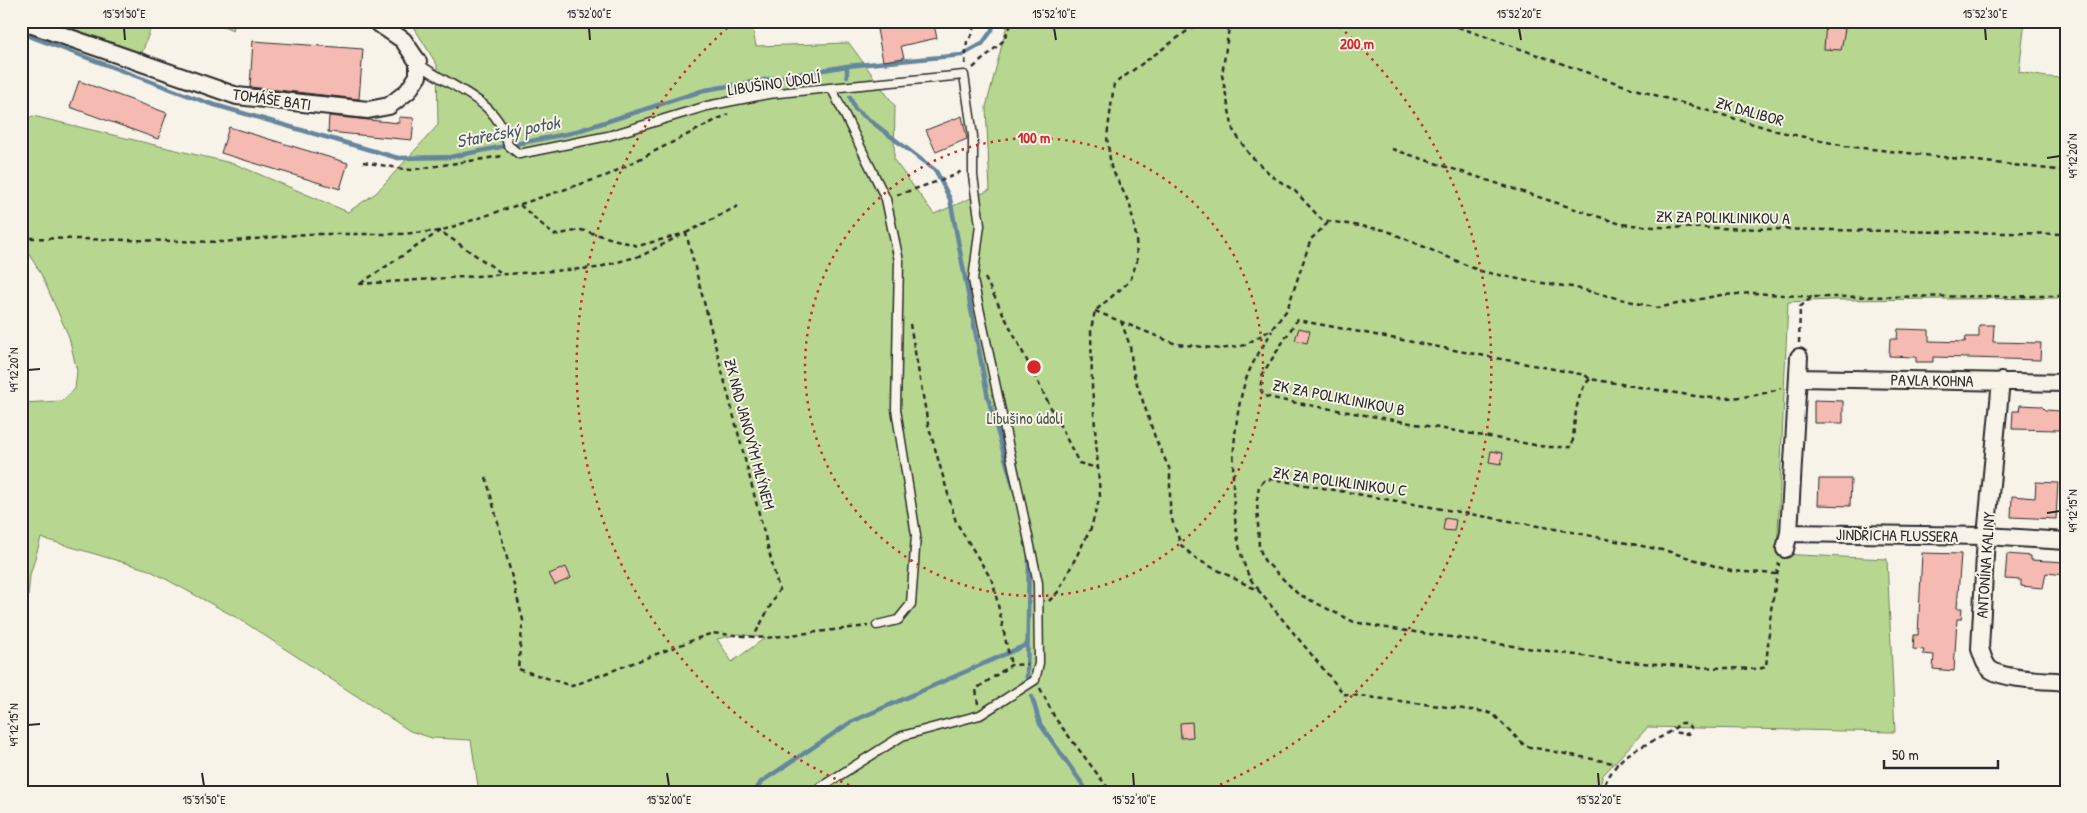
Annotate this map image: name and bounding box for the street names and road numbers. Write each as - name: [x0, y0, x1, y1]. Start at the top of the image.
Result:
- street label: LIBUŠINO ÚDOLÍ: [726, 66, 822, 100]
- street label: TOMÁŠE BATI: [231, 83, 313, 115]
- street label: ZK DALIBOR: [1714, 91, 1786, 131]
- street label: ZK ZA POLIKLINIKOU A: [1656, 205, 1790, 229]
- street label: ZK NAD JANOVÝM MLÝNEM: [719, 356, 781, 512]
- street label: PAVLA KOHNA: [1890, 368, 1974, 392]
- street label: ZK ZA POLIKLINIKOU B: [1271, 373, 1407, 421]
- street label: ZK ZA POLIKLINIKOU C: [1272, 461, 1409, 501]
- street label: ANTONÍNA KALINY: [1970, 511, 2000, 619]
- street label: JINDŘICHA FLUSSERA: [1836, 523, 1958, 547]

